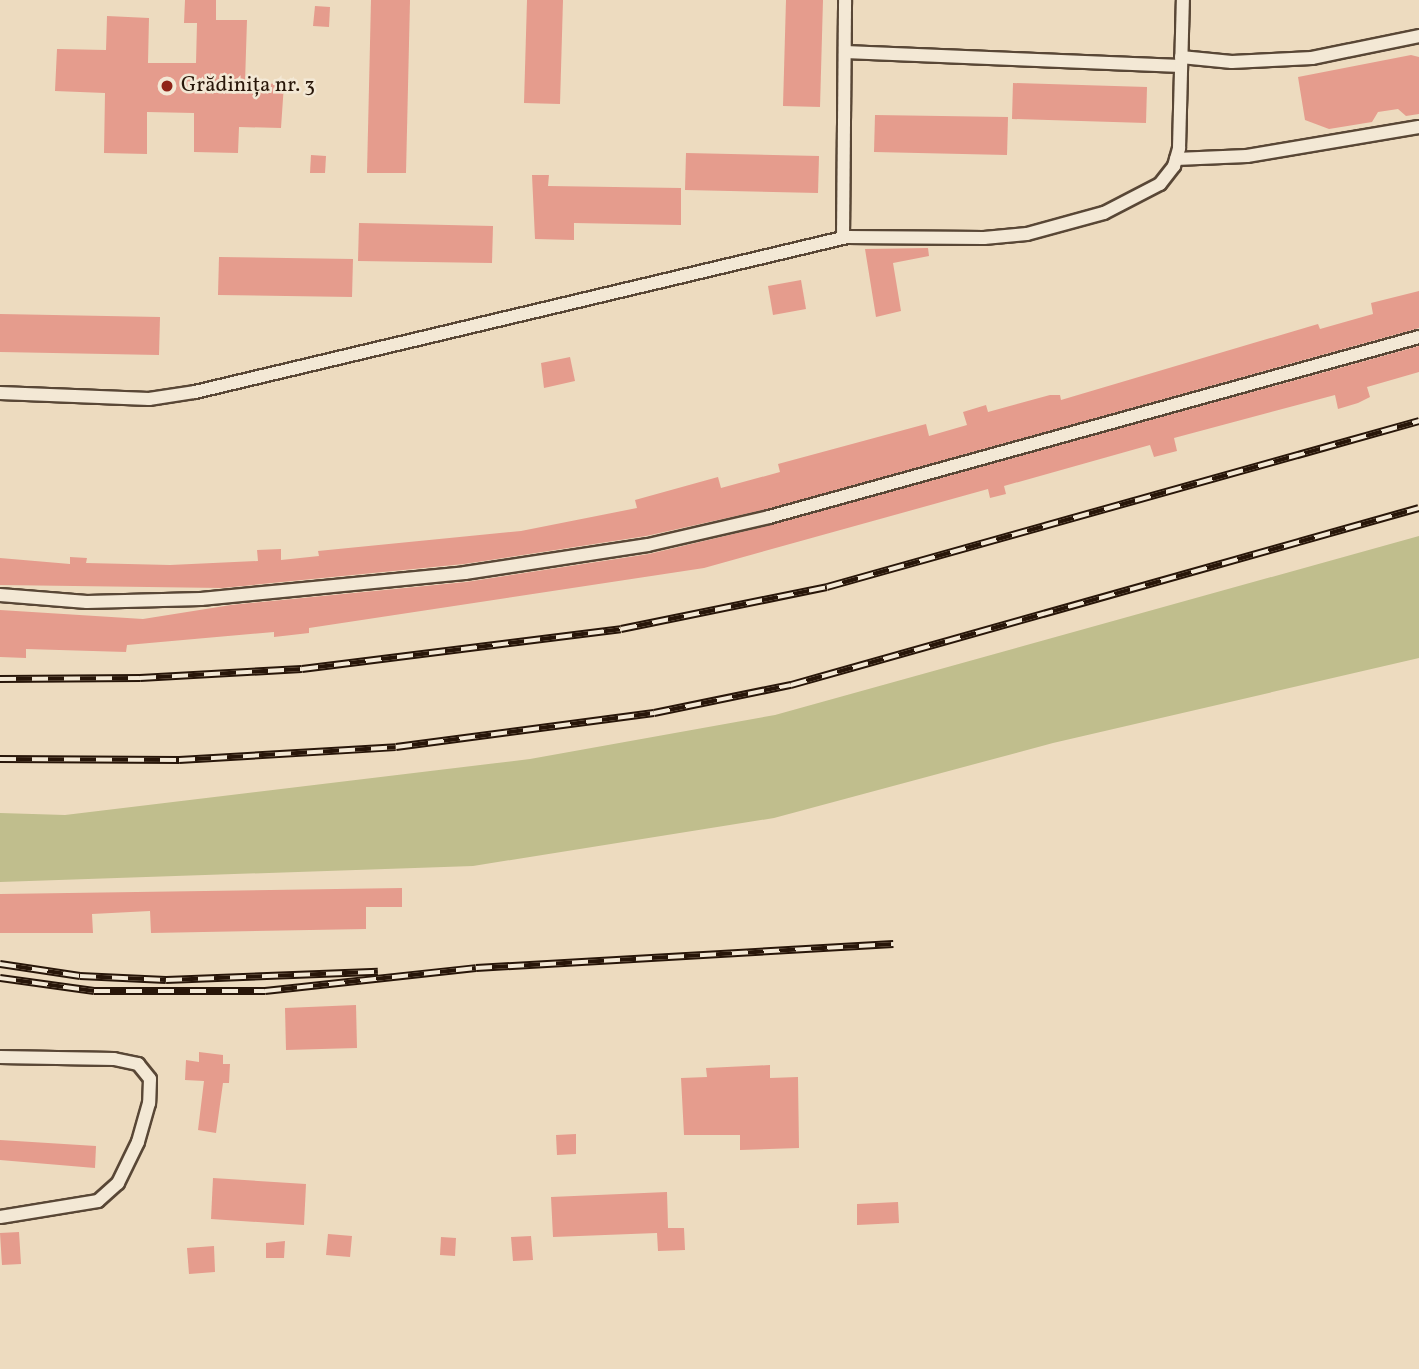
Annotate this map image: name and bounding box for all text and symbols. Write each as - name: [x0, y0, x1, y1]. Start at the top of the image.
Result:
- place label: Grădinița nr. 3: [181, 73, 315, 99]
- marker: Grădinița nr. 3: [159, 78, 175, 94]

